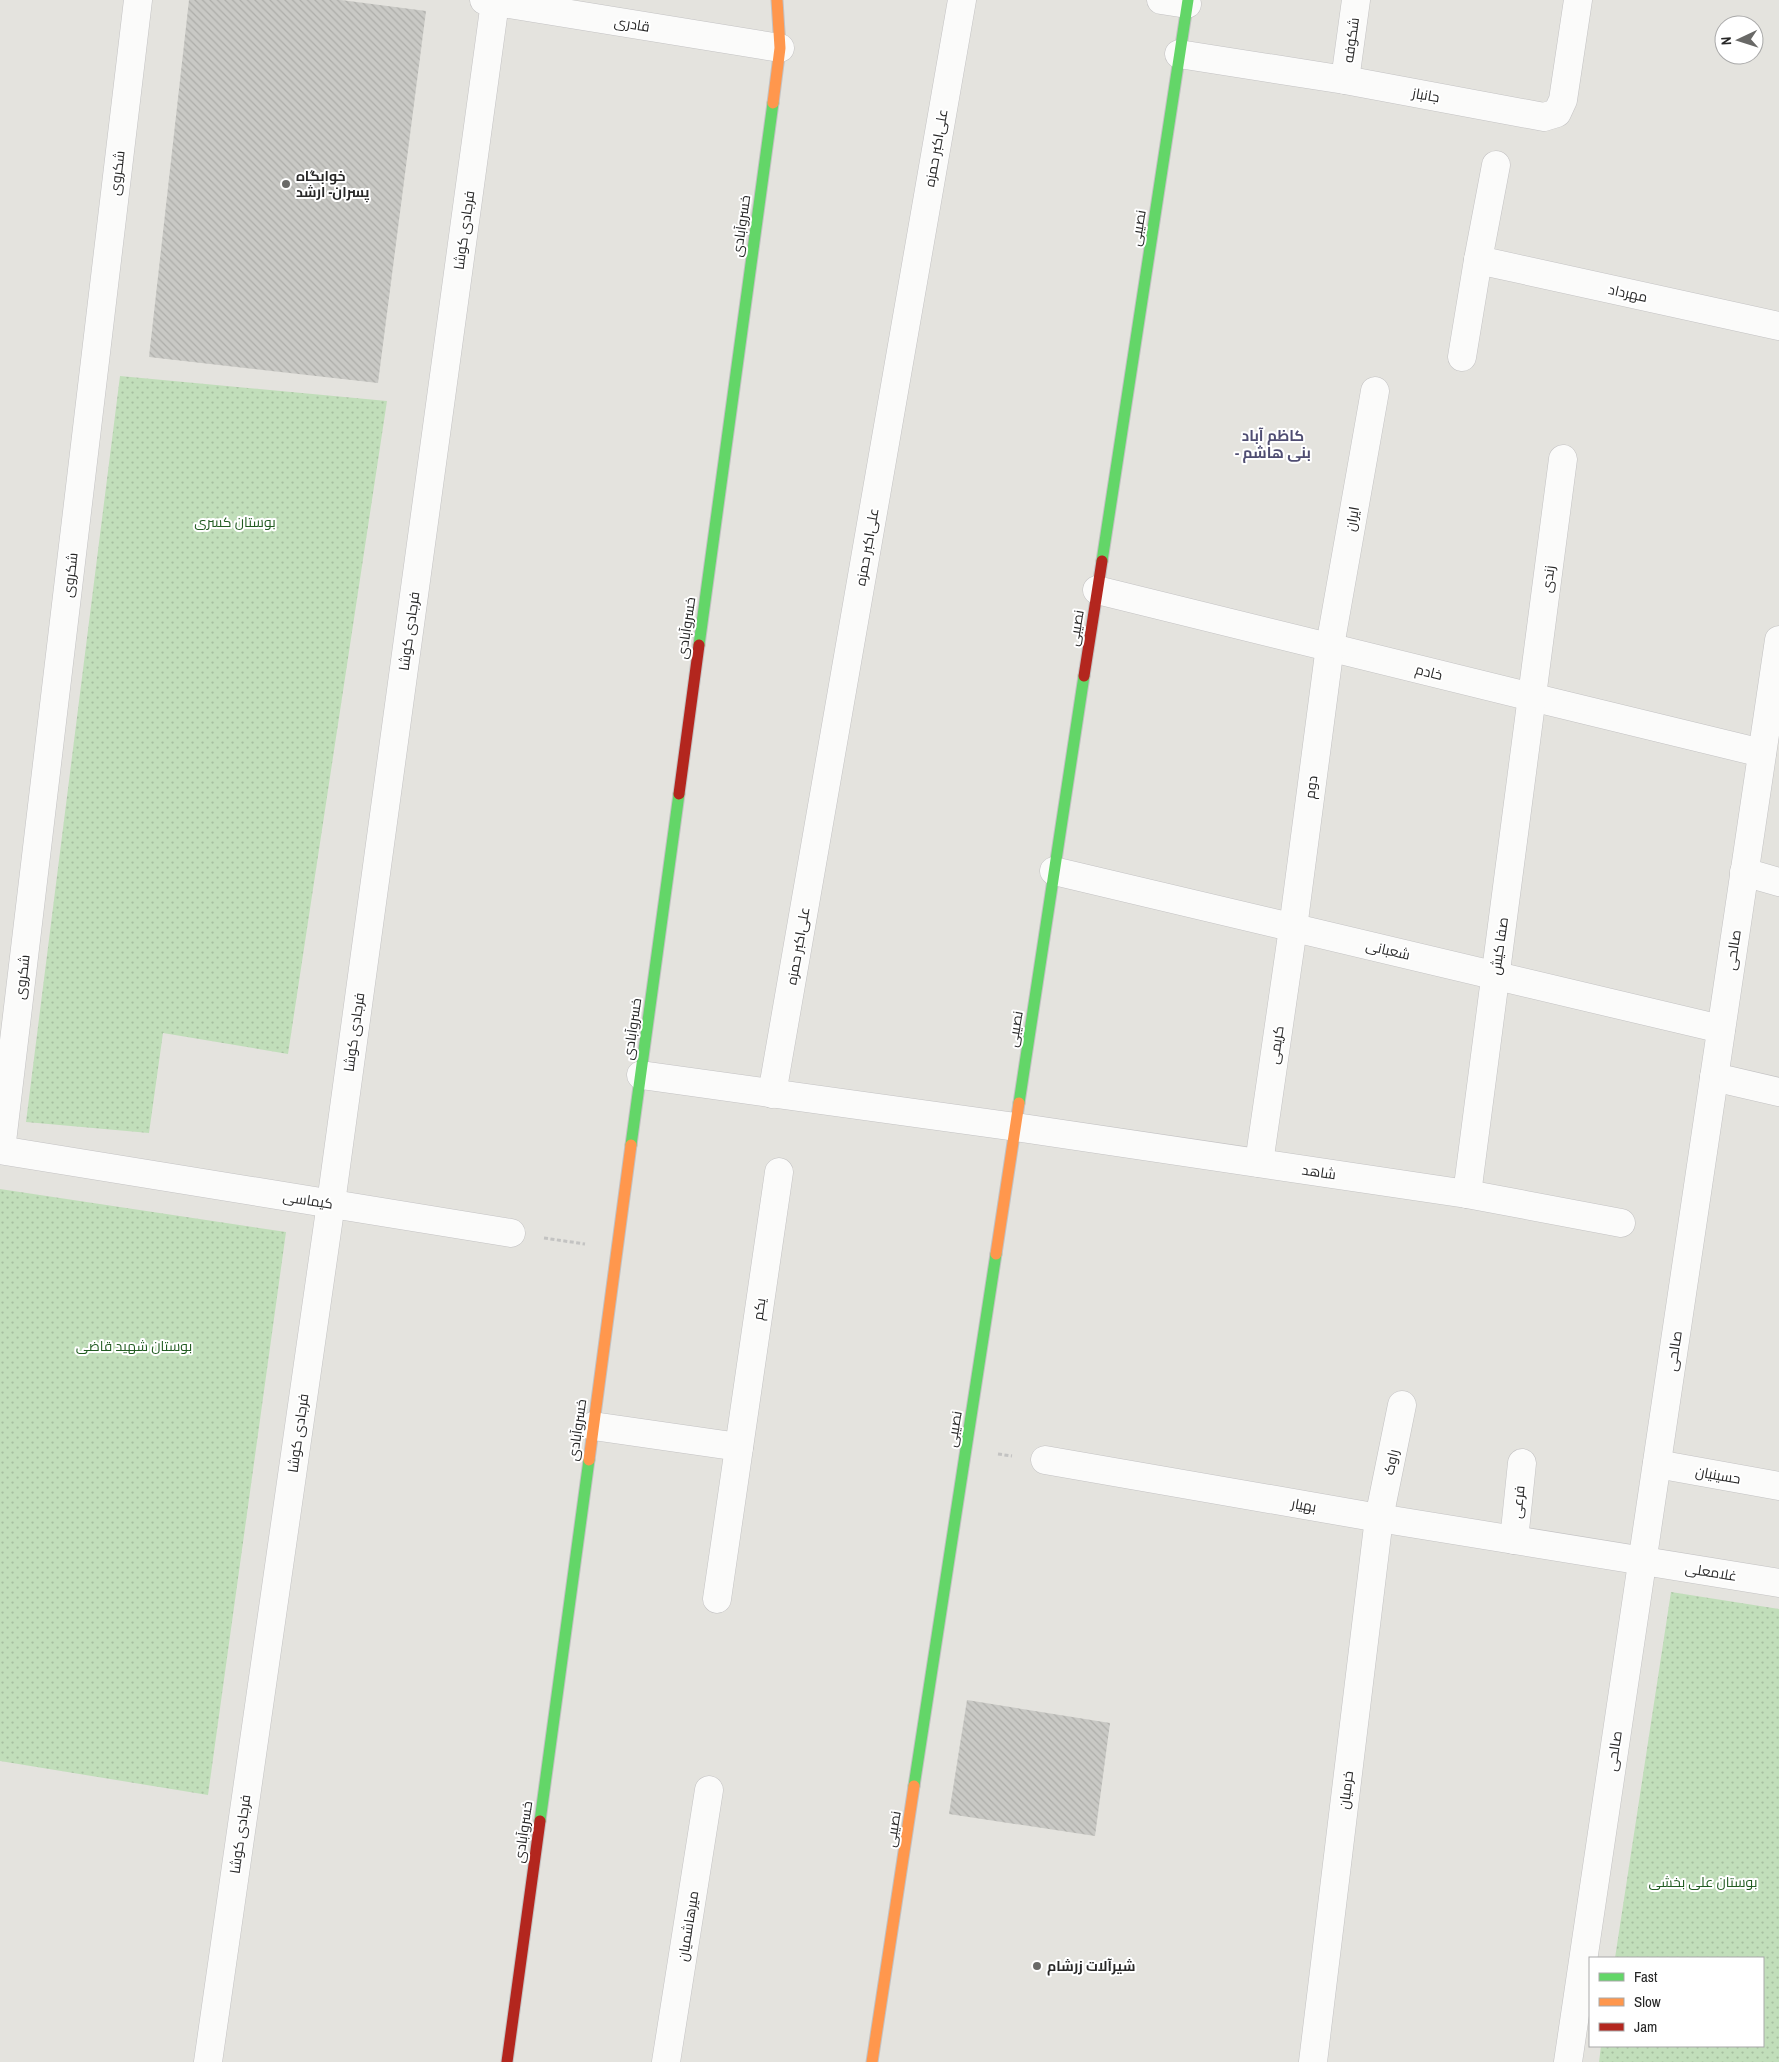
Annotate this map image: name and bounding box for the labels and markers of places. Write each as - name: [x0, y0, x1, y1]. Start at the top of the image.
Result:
- place label: خوابگاه پسران- ارشد: [296, 167, 369, 203]
- marker: خوابگاه پسران- ارشد: [280, 178, 292, 190]
- place label: شیرآلات زرشام: [1047, 1957, 1135, 1976]
- marker: شیرآلات زرشام: [1031, 1960, 1043, 1972]

